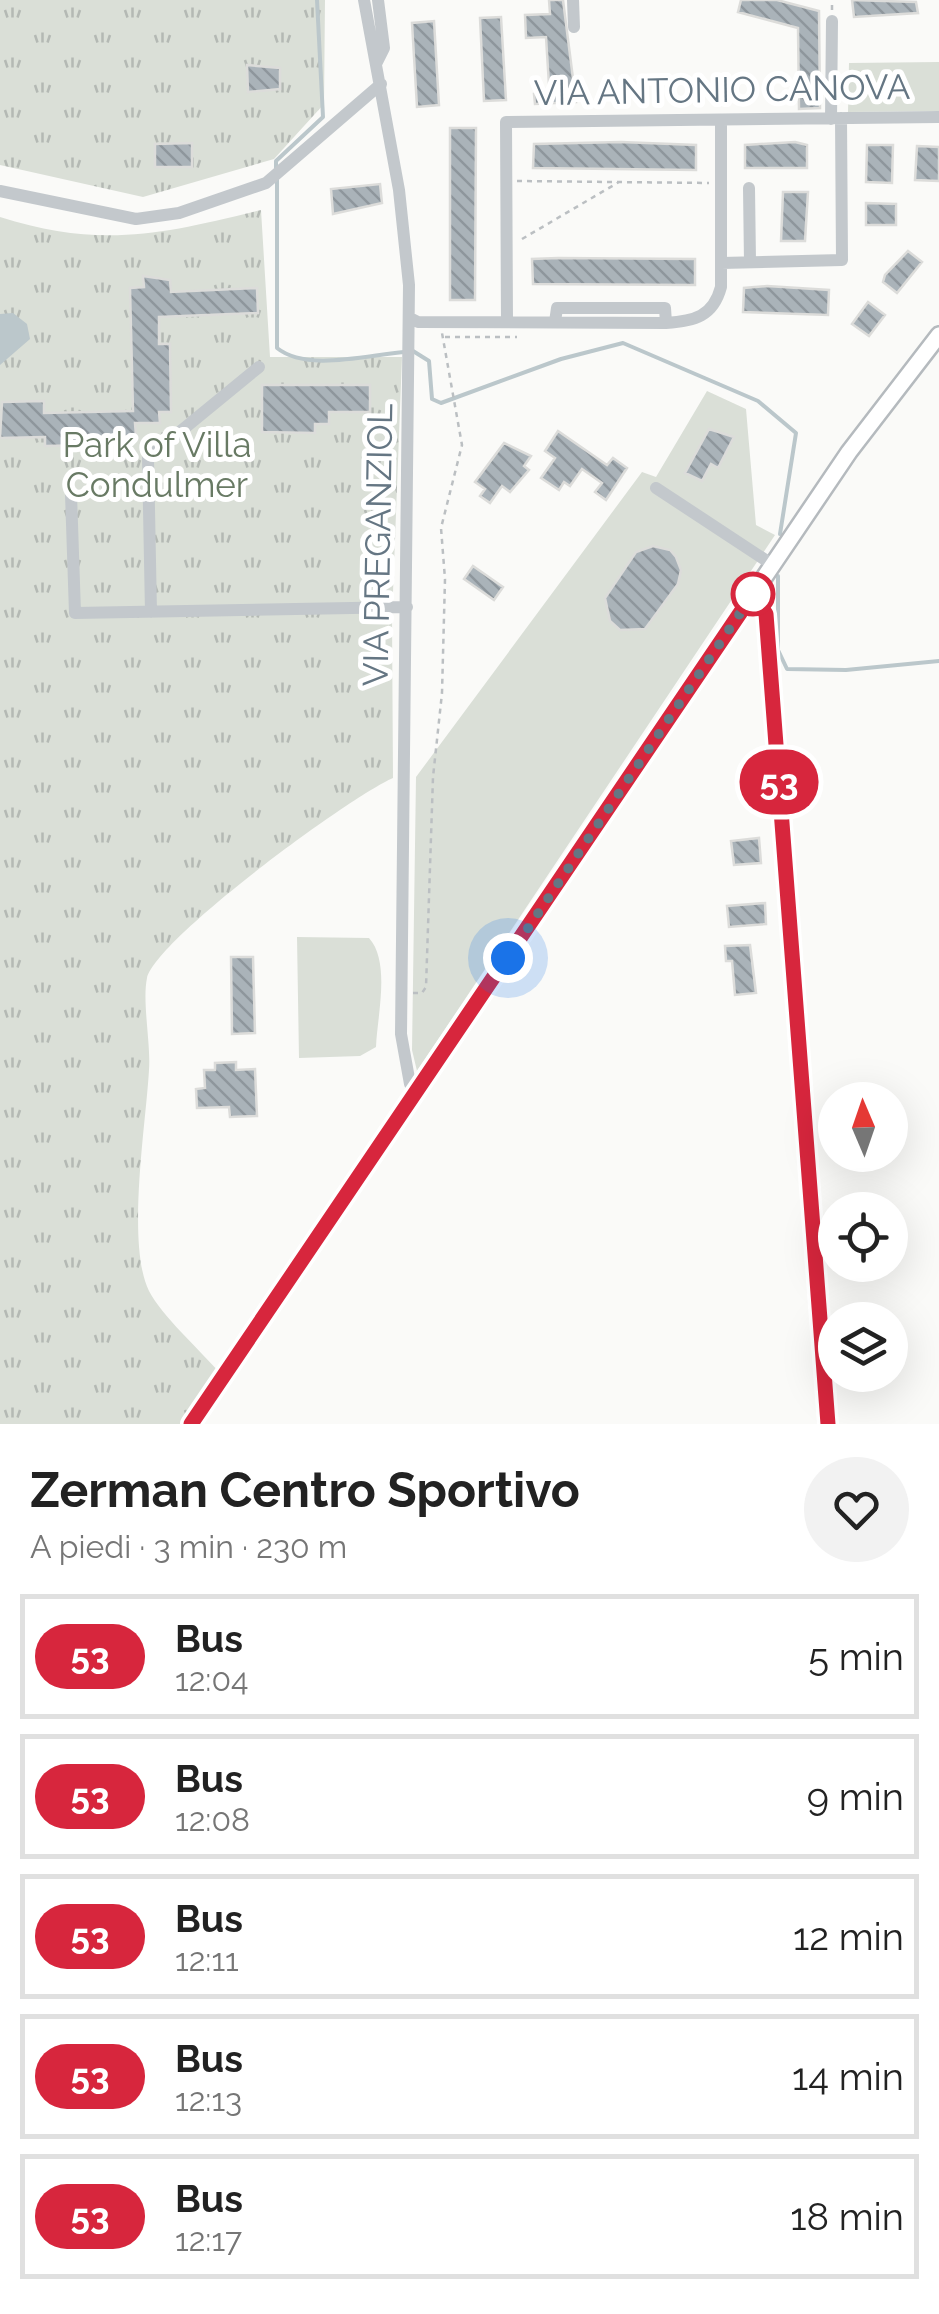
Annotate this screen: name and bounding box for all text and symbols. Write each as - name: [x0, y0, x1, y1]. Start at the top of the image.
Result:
- street label: VIA ANTONIO CANOVA: [534, 66, 911, 113]
- street label: VIA PREGANZIOL: [355, 403, 400, 687]
- park label: Park of Villa Condulmer: [63, 424, 251, 505]
- unlabelled marker: [732, 573, 774, 615]
- line badge: 53: [734, 750, 824, 814]
- text: 53: [760, 762, 798, 803]
- your location: [483, 933, 533, 983]
- north arrow: [818, 1082, 908, 1172]
- map controls: [818, 1082, 908, 1392]
- button: locate: [818, 1192, 908, 1282]
- button: layers: [818, 1302, 908, 1392]
- button: heart: [804, 1457, 909, 1562]
- text: Zerman Centro Sportivo: [30, 1462, 580, 1518]
- text: A piedi · 3 min · 230 m: [30, 1528, 347, 1565]
- text: Bus: [175, 1616, 243, 1661]
- text: 5 min: [808, 1634, 904, 1679]
- text: 53: [71, 1636, 109, 1677]
- text: 12:04: [175, 1661, 248, 1698]
- text: Bus: [175, 1756, 243, 1801]
- text: 9 min: [807, 1774, 904, 1819]
- text: 53: [71, 1776, 109, 1817]
- text: 12:08: [175, 1801, 250, 1838]
- text: Bus: [175, 1896, 243, 1941]
- text: 12 min: [793, 1914, 904, 1959]
- text: 53: [71, 1916, 109, 1957]
- text: 12:11: [175, 1941, 239, 1978]
- text: Bus: [175, 2036, 243, 2081]
- text: 14 min: [792, 2054, 904, 2099]
- text: 53: [71, 2056, 109, 2097]
- text: 12:13: [175, 2081, 242, 2118]
- text: Bus: [175, 2176, 243, 2221]
- text: 18 min: [790, 2194, 904, 2239]
- text: 53: [71, 2196, 109, 2237]
- text: 12:17: [175, 2221, 242, 2258]

